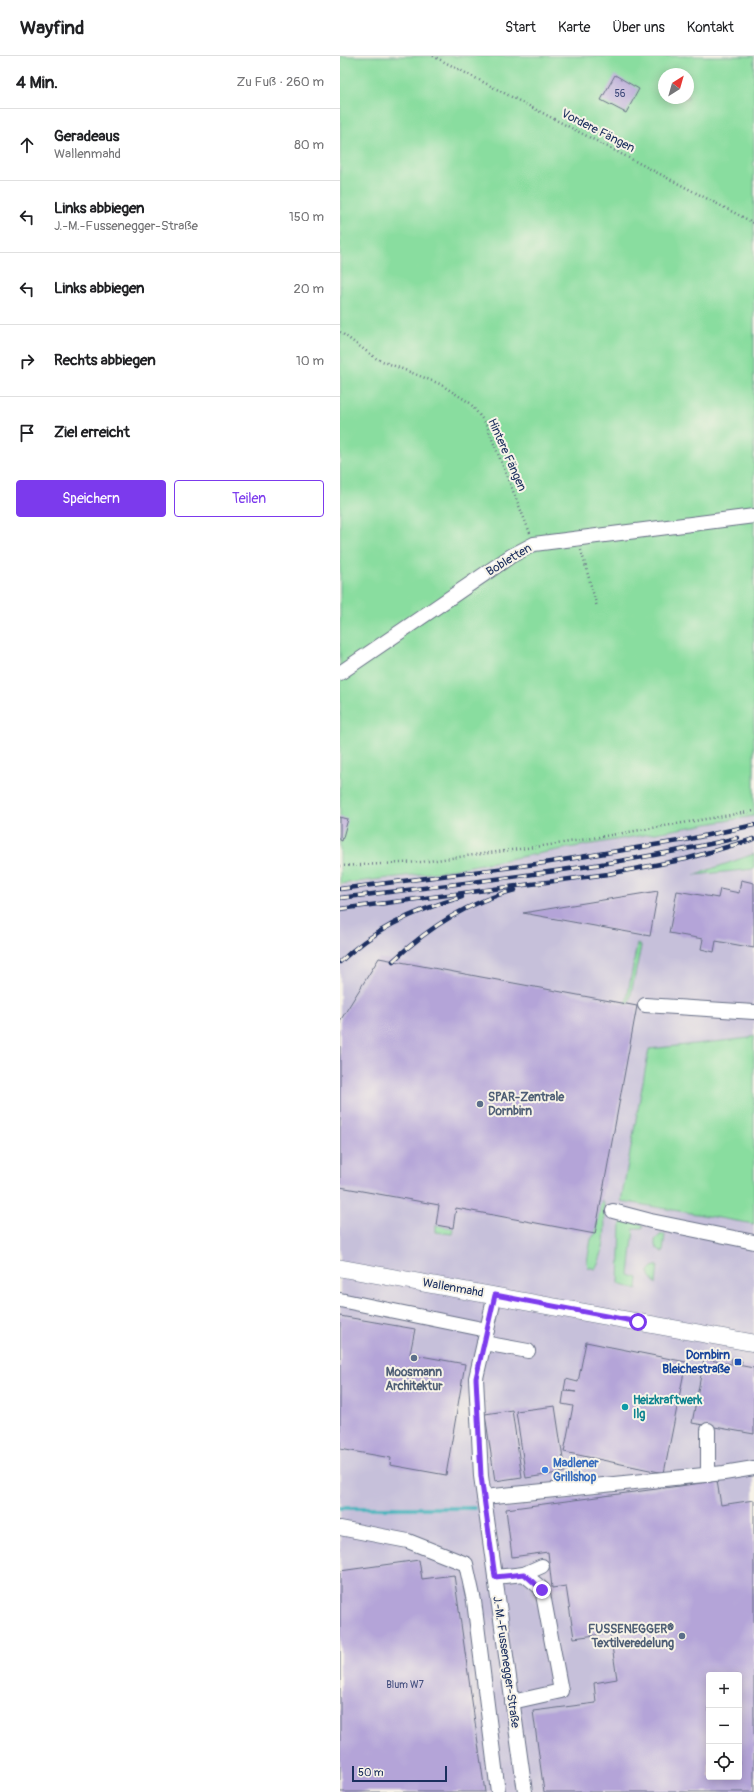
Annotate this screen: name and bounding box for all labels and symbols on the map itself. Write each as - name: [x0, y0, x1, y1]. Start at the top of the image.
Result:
- north arrow: [658, 68, 694, 104]
- house number: 56: [614, 88, 626, 100]
- street label: Vordere Fängen: [559, 106, 637, 156]
- street label: Hintere Fängen: [484, 416, 530, 494]
- street label: Bobletten: [484, 541, 534, 579]
- place label: SPAR-Zentrale Dornbirn: [488, 1090, 565, 1119]
- marker: SPAR-Zentrale Dornbirn: [475, 1099, 485, 1109]
- street label: Wallenmahd: [421, 1275, 485, 1301]
- route start: [629, 1313, 647, 1331]
- place label: Dornbirn Bleichestraße: [662, 1348, 731, 1377]
- marker: Moosmann Architektur: [409, 1353, 419, 1363]
- marker: Dornbirn Bleichestraße: [733, 1357, 743, 1367]
- place label: Moosmann Architektur: [386, 1365, 443, 1394]
- place label: Heizkraftwerk Ilg: [633, 1393, 703, 1422]
- marker: Heizkraftwerk Ilg: [620, 1402, 630, 1412]
- place label: Madlener Grillshop: [553, 1456, 599, 1485]
- marker: Madlener Grillshop: [540, 1465, 550, 1475]
- route end: [533, 1581, 551, 1599]
- street label: J.-M.-Fussenegger-Straße: [489, 1595, 523, 1729]
- place label: FUSSENEGGER® Textilveredelung: [588, 1622, 674, 1651]
- marker: FUSSENEGGER® Textilveredelung: [677, 1631, 687, 1641]
- house number: Blum W7: [386, 1679, 425, 1691]
- scale bar: [352, 1764, 447, 1783]

